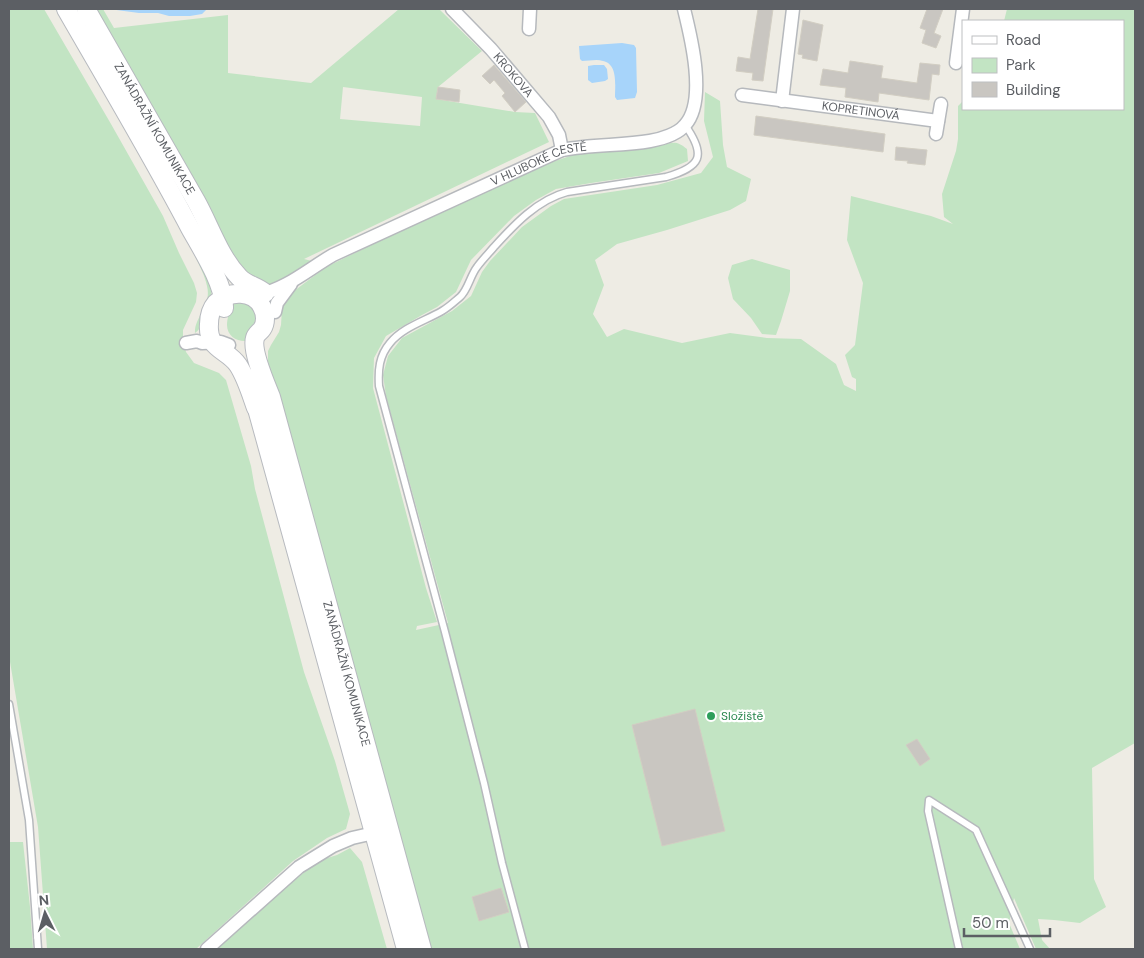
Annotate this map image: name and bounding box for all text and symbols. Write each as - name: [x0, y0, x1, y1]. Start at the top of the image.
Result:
- legend: [962, 20, 1124, 110]
- text: Road: [1006, 30, 1041, 50]
- street label: KROKOVA: [490, 49, 537, 101]
- text: Park: [1006, 55, 1036, 75]
- street label: ZANÁDRAŽNÍ KOMUNIKACE: [111, 60, 199, 198]
- text: Building: [1006, 80, 1061, 100]
- street label: KOPRETINOVÁ: [821, 98, 901, 124]
- street label: V HLUBOKÉ CESTĚ: [488, 139, 588, 190]
- street label: ZANÁDRAŽNÍ KOMUNIKACE: [319, 599, 374, 748]
- place label: Složiště: [721, 708, 763, 724]
- marker: Složiště: [705, 710, 717, 722]
- north arrow: [20, 888, 70, 938]
- text: N: [38, 891, 50, 909]
- scale bar: [964, 906, 1050, 938]
- text: 50 m: [972, 913, 1009, 933]

